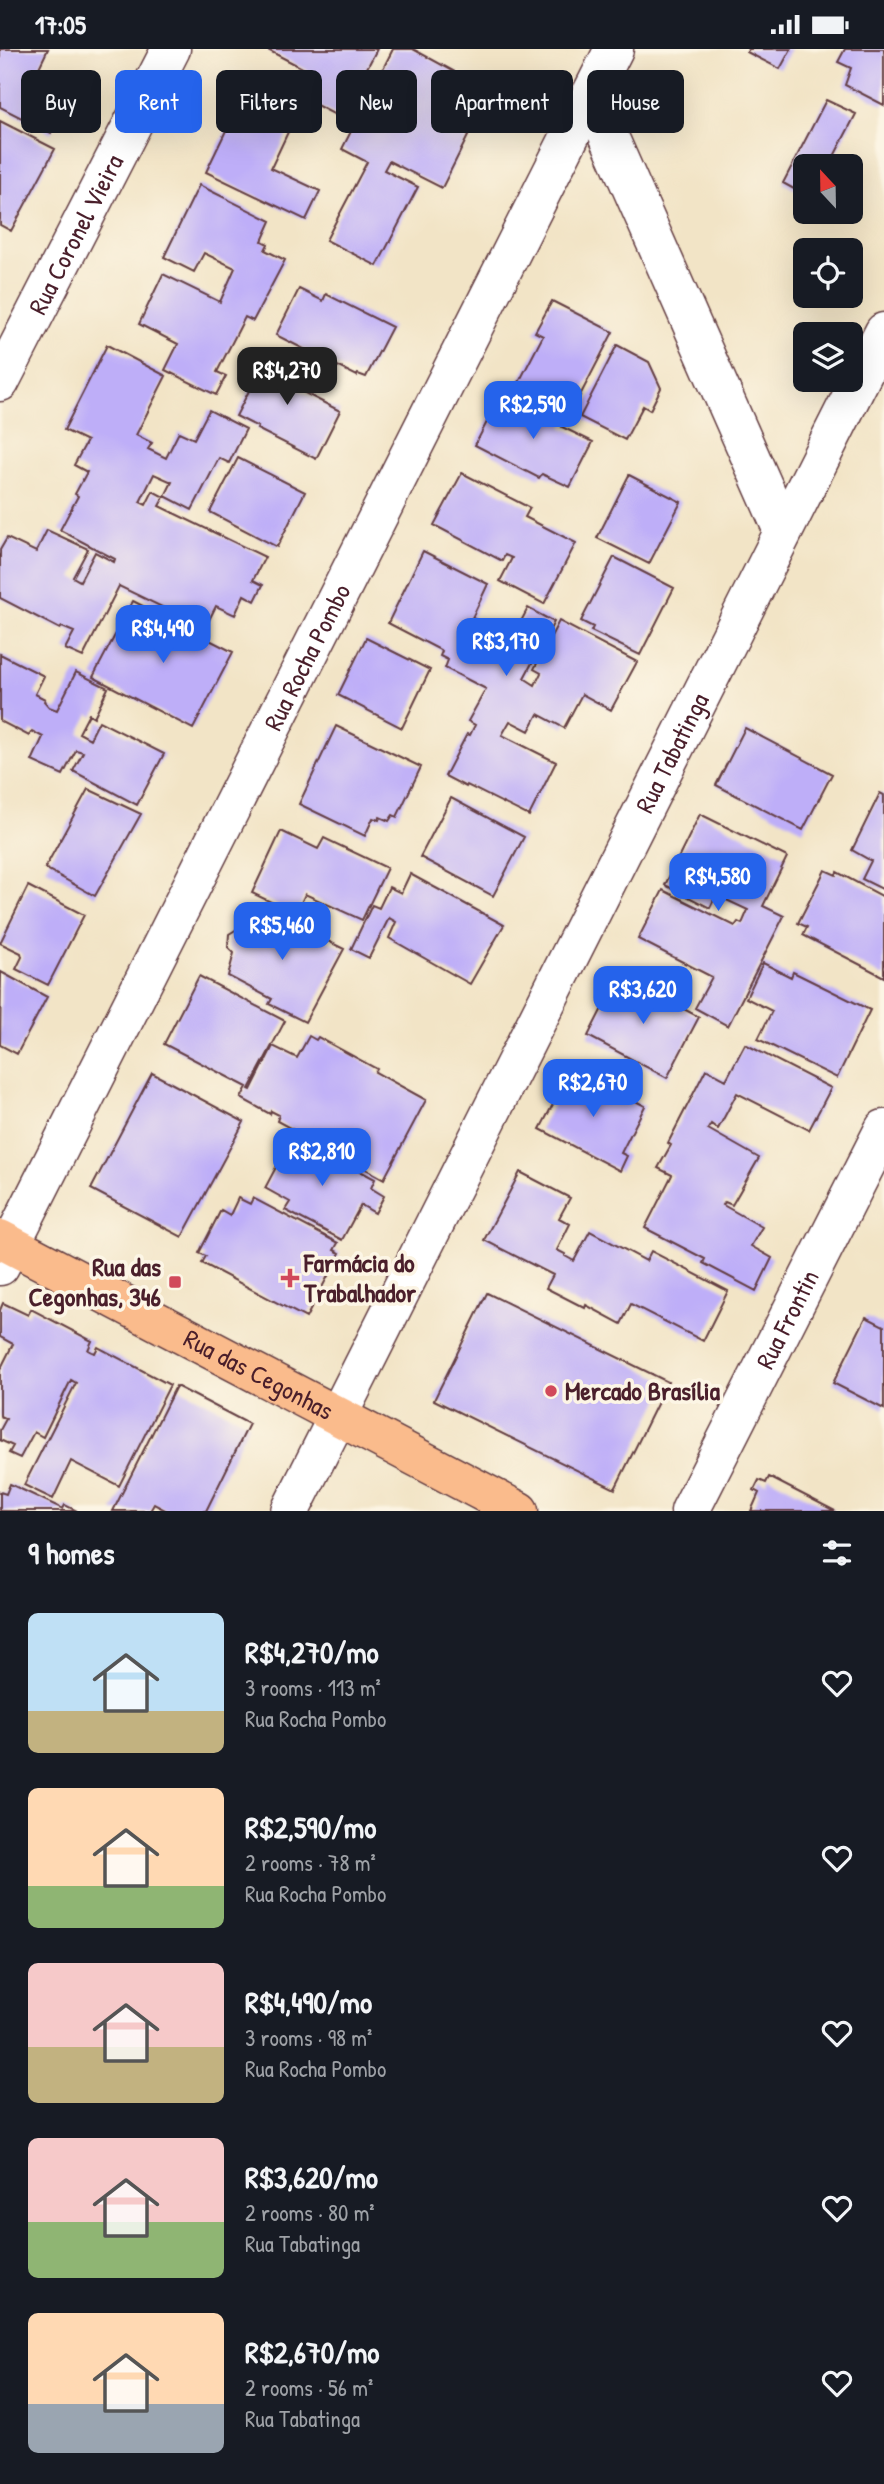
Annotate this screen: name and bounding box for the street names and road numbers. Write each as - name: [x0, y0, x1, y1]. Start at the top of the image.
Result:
- street label: Rua Coronel Vieira: [20, 148, 131, 320]
- street label: Rua Rocha Pombo: [255, 578, 358, 736]
- street label: Rua Tabatinga: [627, 687, 716, 819]
- street label: Rua Frontin: [747, 1263, 827, 1375]
- street label: Rua das Cegonhas: [178, 1320, 340, 1428]

